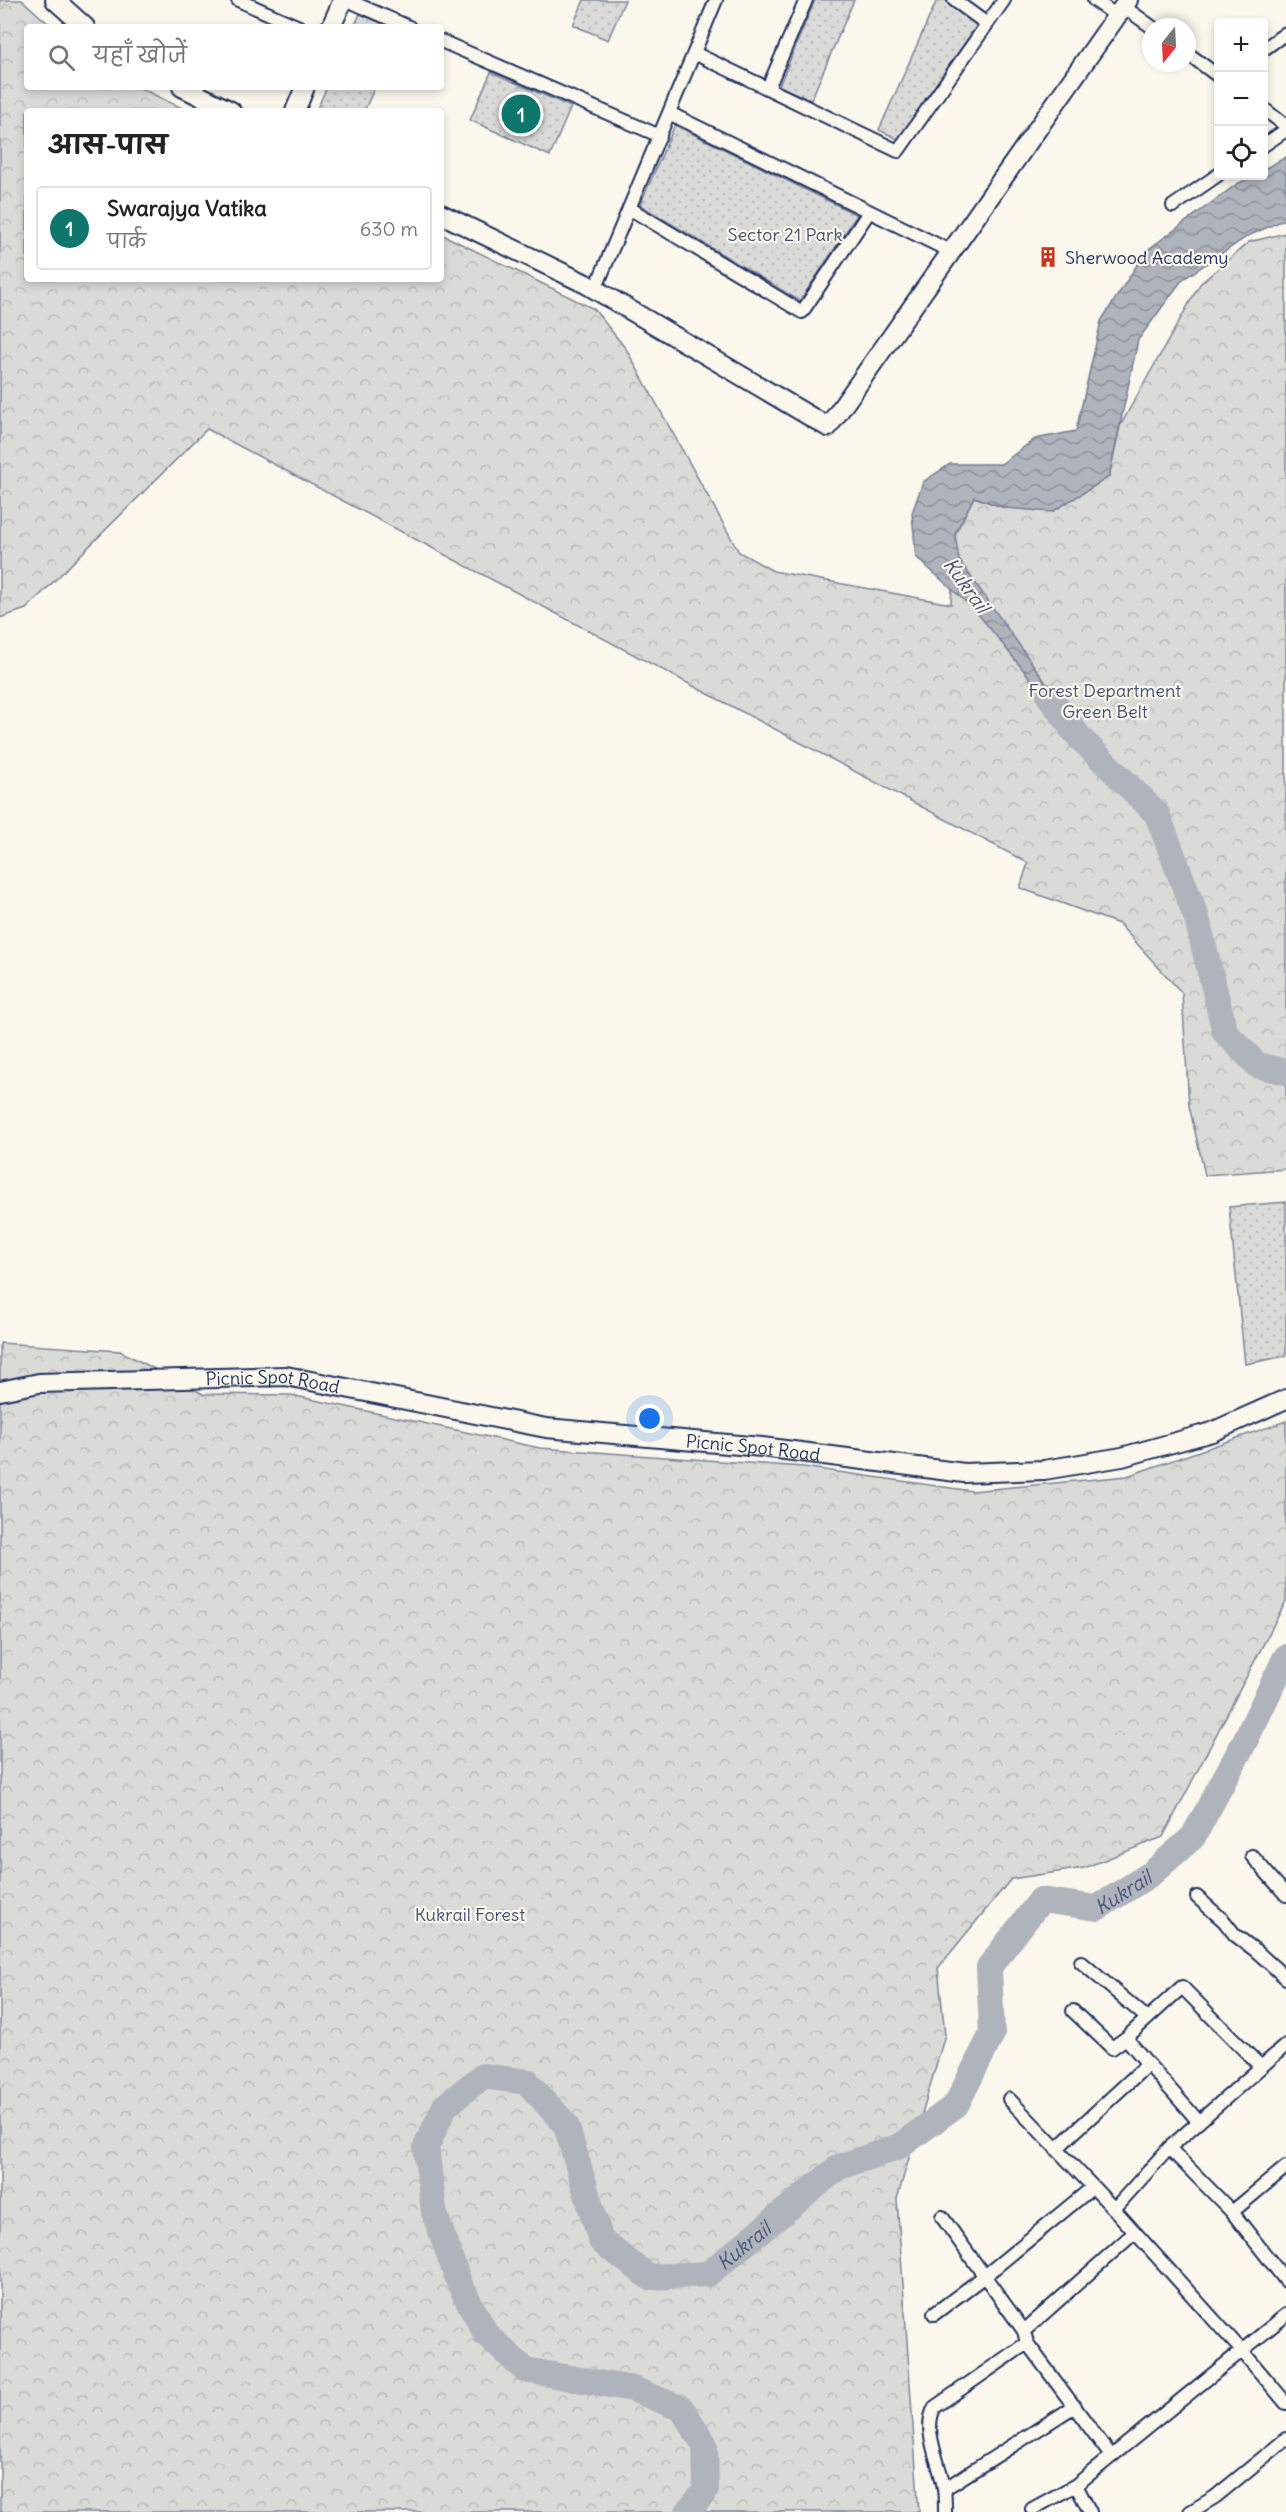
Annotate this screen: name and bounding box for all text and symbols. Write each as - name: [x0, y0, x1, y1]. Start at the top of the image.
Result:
- north arrow: [1142, 18, 1196, 72]
- map controls: [1214, 18, 1268, 180]
- button: +: [1214, 18, 1268, 72]
- search box: [24, 24, 444, 90]
- icon: search: [45, 41, 78, 74]
- text: यहाँ खोजें: [93, 41, 187, 69]
- button: −: [1214, 72, 1268, 126]
- pin: 1: [502, 92, 540, 136]
- button: locate: [1214, 126, 1268, 180]
- text: आस-पास: [48, 128, 168, 161]
- text: Swarajya Vatika: [107, 194, 267, 222]
- text: 1: [66, 216, 73, 241]
- text: 630 m: [360, 216, 418, 241]
- park label: Sector 21 Park: [727, 223, 843, 246]
- text: पार्क: [107, 228, 146, 253]
- building icon: Sherwood Academy: [1036, 245, 1060, 269]
- place label: Sherwood Academy: [1065, 246, 1229, 269]
- water label: Kukrail: [939, 552, 997, 620]
- park label: Forest Department Green Belt: [1029, 679, 1181, 723]
- street label: Picnic Spot Road: [205, 1364, 342, 1398]
- your location: [635, 1404, 664, 1433]
- street label: Picnic Spot Road: [685, 1429, 822, 1466]
- water label: Kukrail: [1090, 1863, 1158, 1919]
- park label: Kukrail Forest: [415, 1903, 525, 1926]
- water label: Kukrail: [711, 2214, 777, 2275]

